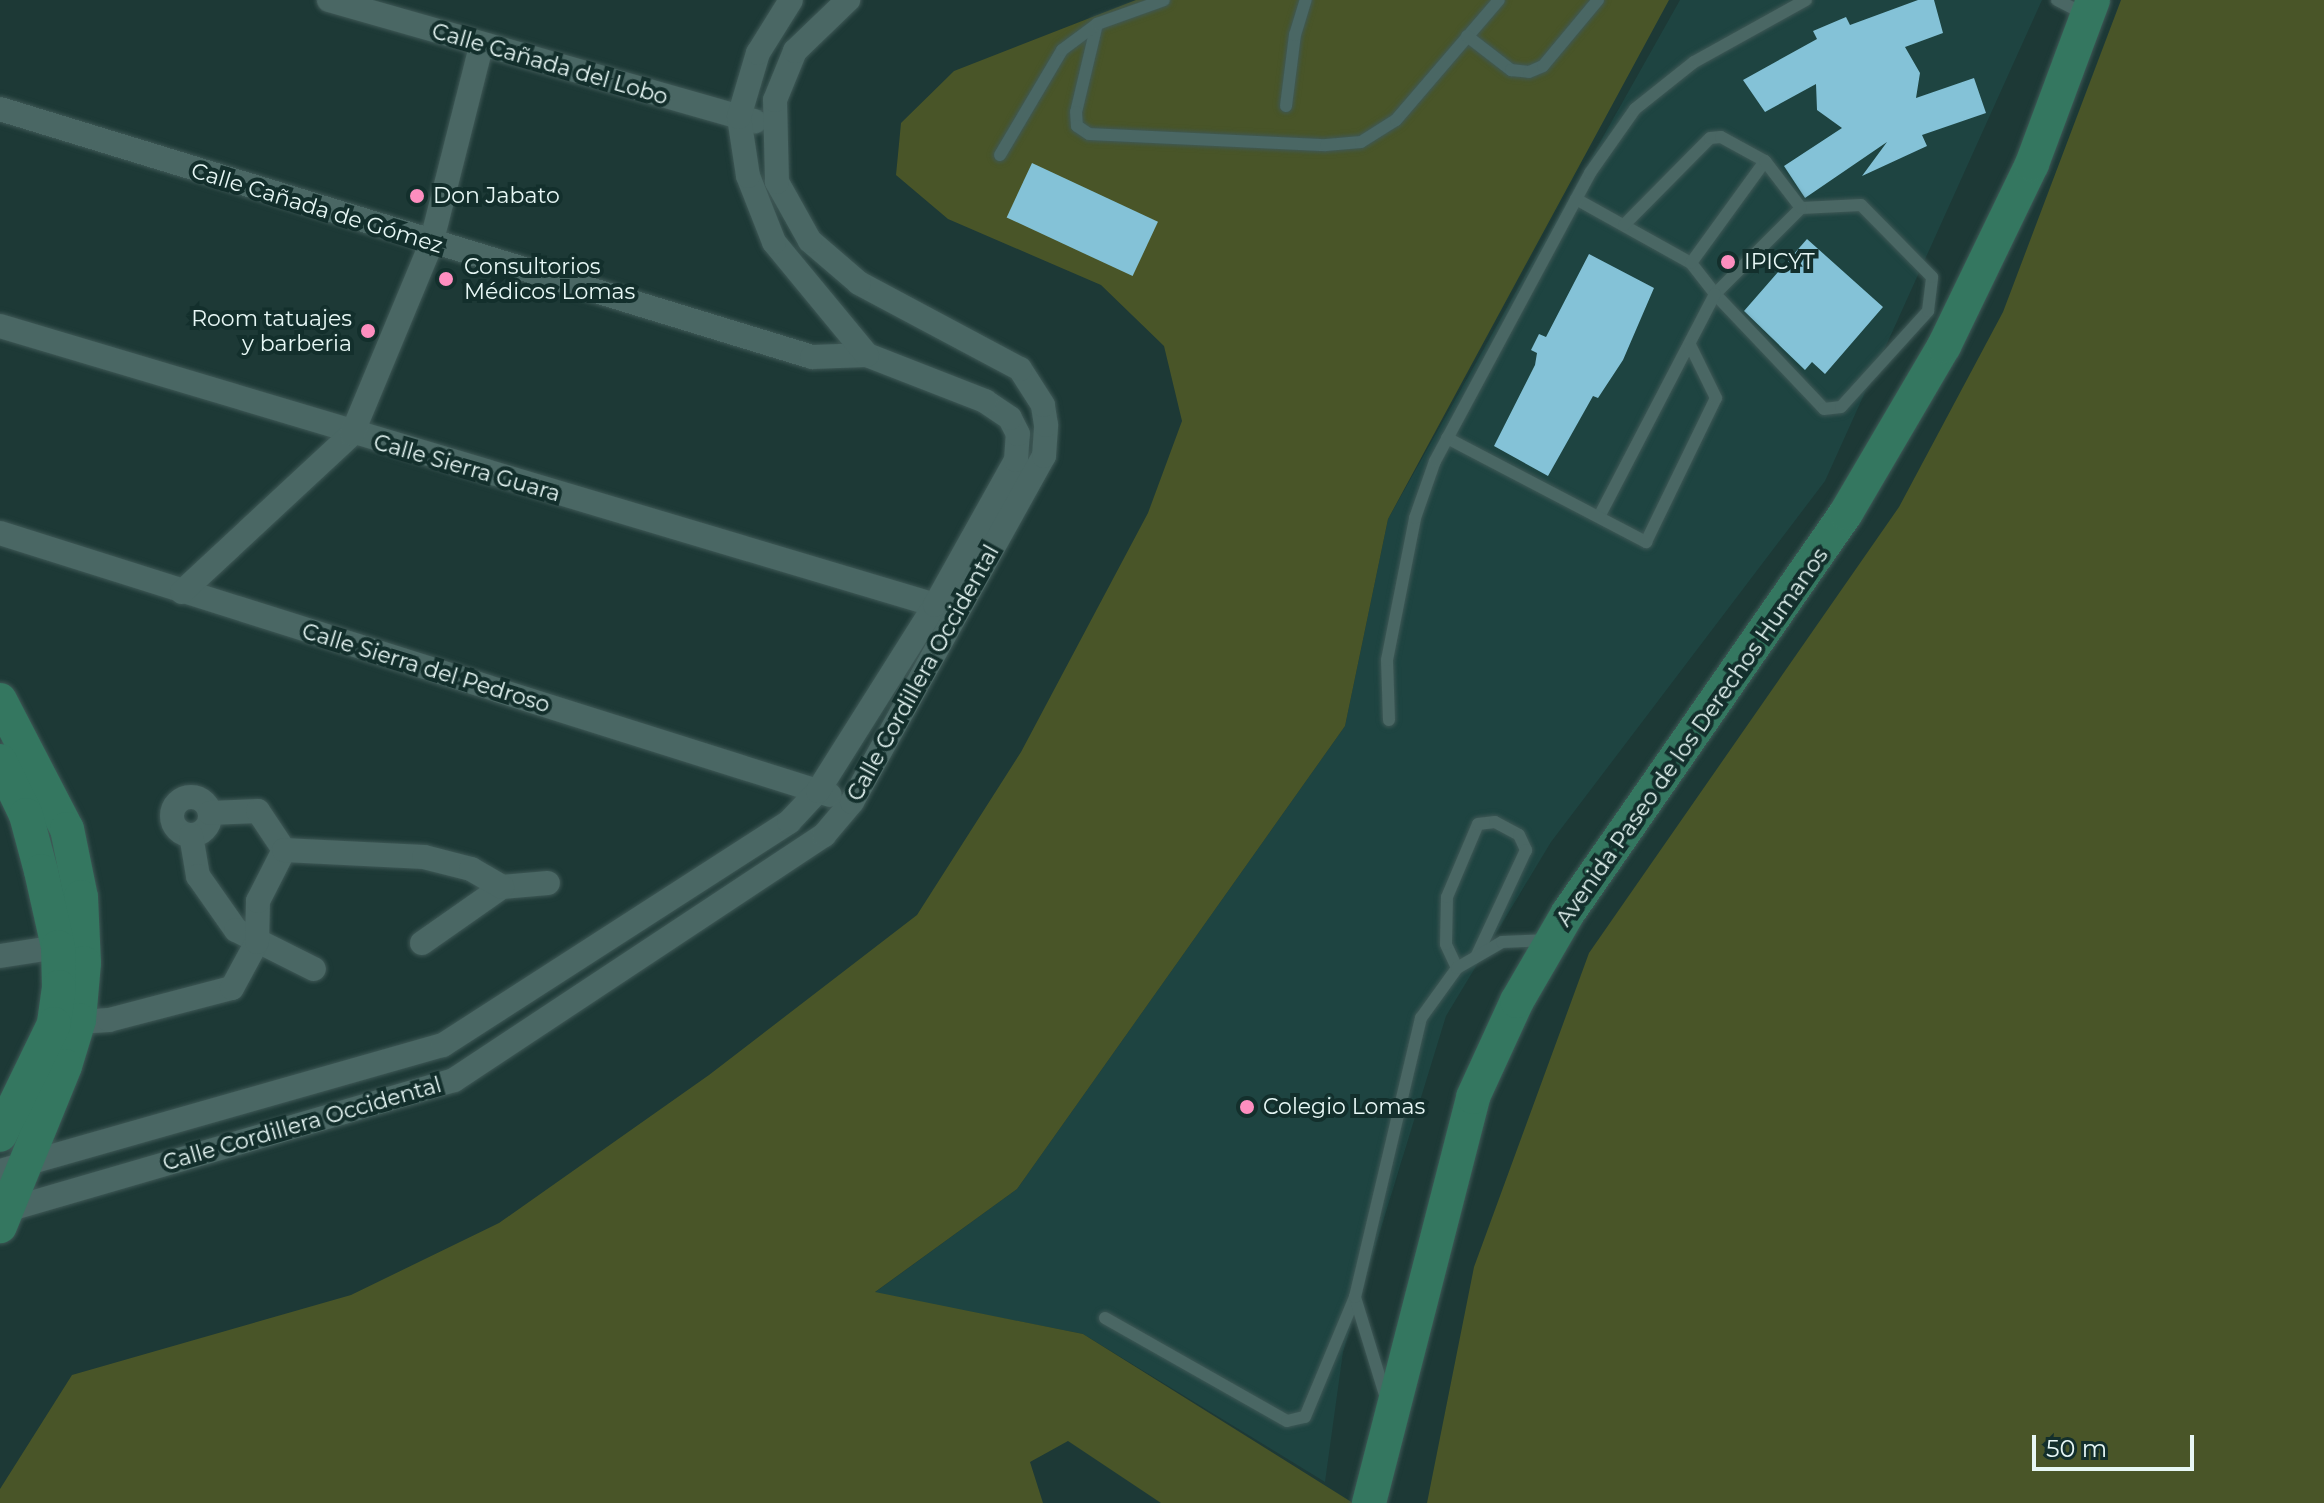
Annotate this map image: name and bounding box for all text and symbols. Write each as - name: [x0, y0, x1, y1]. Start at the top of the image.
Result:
- street label: Calle Cañada del Lobo: [429, 18, 671, 110]
- street label: Calle Cañada de Gómez: [188, 157, 446, 259]
- place label: Don Jabato: [433, 183, 560, 209]
- marker: Don Jabato: [408, 187, 426, 205]
- place label: IPICYT: [1744, 249, 1815, 275]
- place label: Consultorios Médicos Lomas: [464, 253, 635, 304]
- marker: IPICYT: [1719, 253, 1737, 271]
- marker: Consultorios Médicos Lomas: [435, 268, 457, 290]
- place label: Room tatuajes y barberia: [191, 305, 352, 356]
- marker: Room tatuajes y barberia: [359, 322, 377, 340]
- street label: Calle Sierra Guara: [371, 429, 563, 507]
- street label: Calle Cordillera Occidental: [841, 540, 1005, 806]
- street label: Avenida Paseo de los Derechos Humanos: [1550, 543, 1834, 931]
- street label: Calle Sierra del Pedroso: [299, 618, 553, 718]
- street label: Calle Cordillera Occidental: [160, 1072, 444, 1176]
- place label: Colegio Lomas: [1263, 1094, 1425, 1120]
- marker: Colegio Lomas: [1238, 1098, 1256, 1116]
- scale bar: [2036, 1419, 2198, 1469]
- text: 50 m: [2046, 1434, 2107, 1463]

